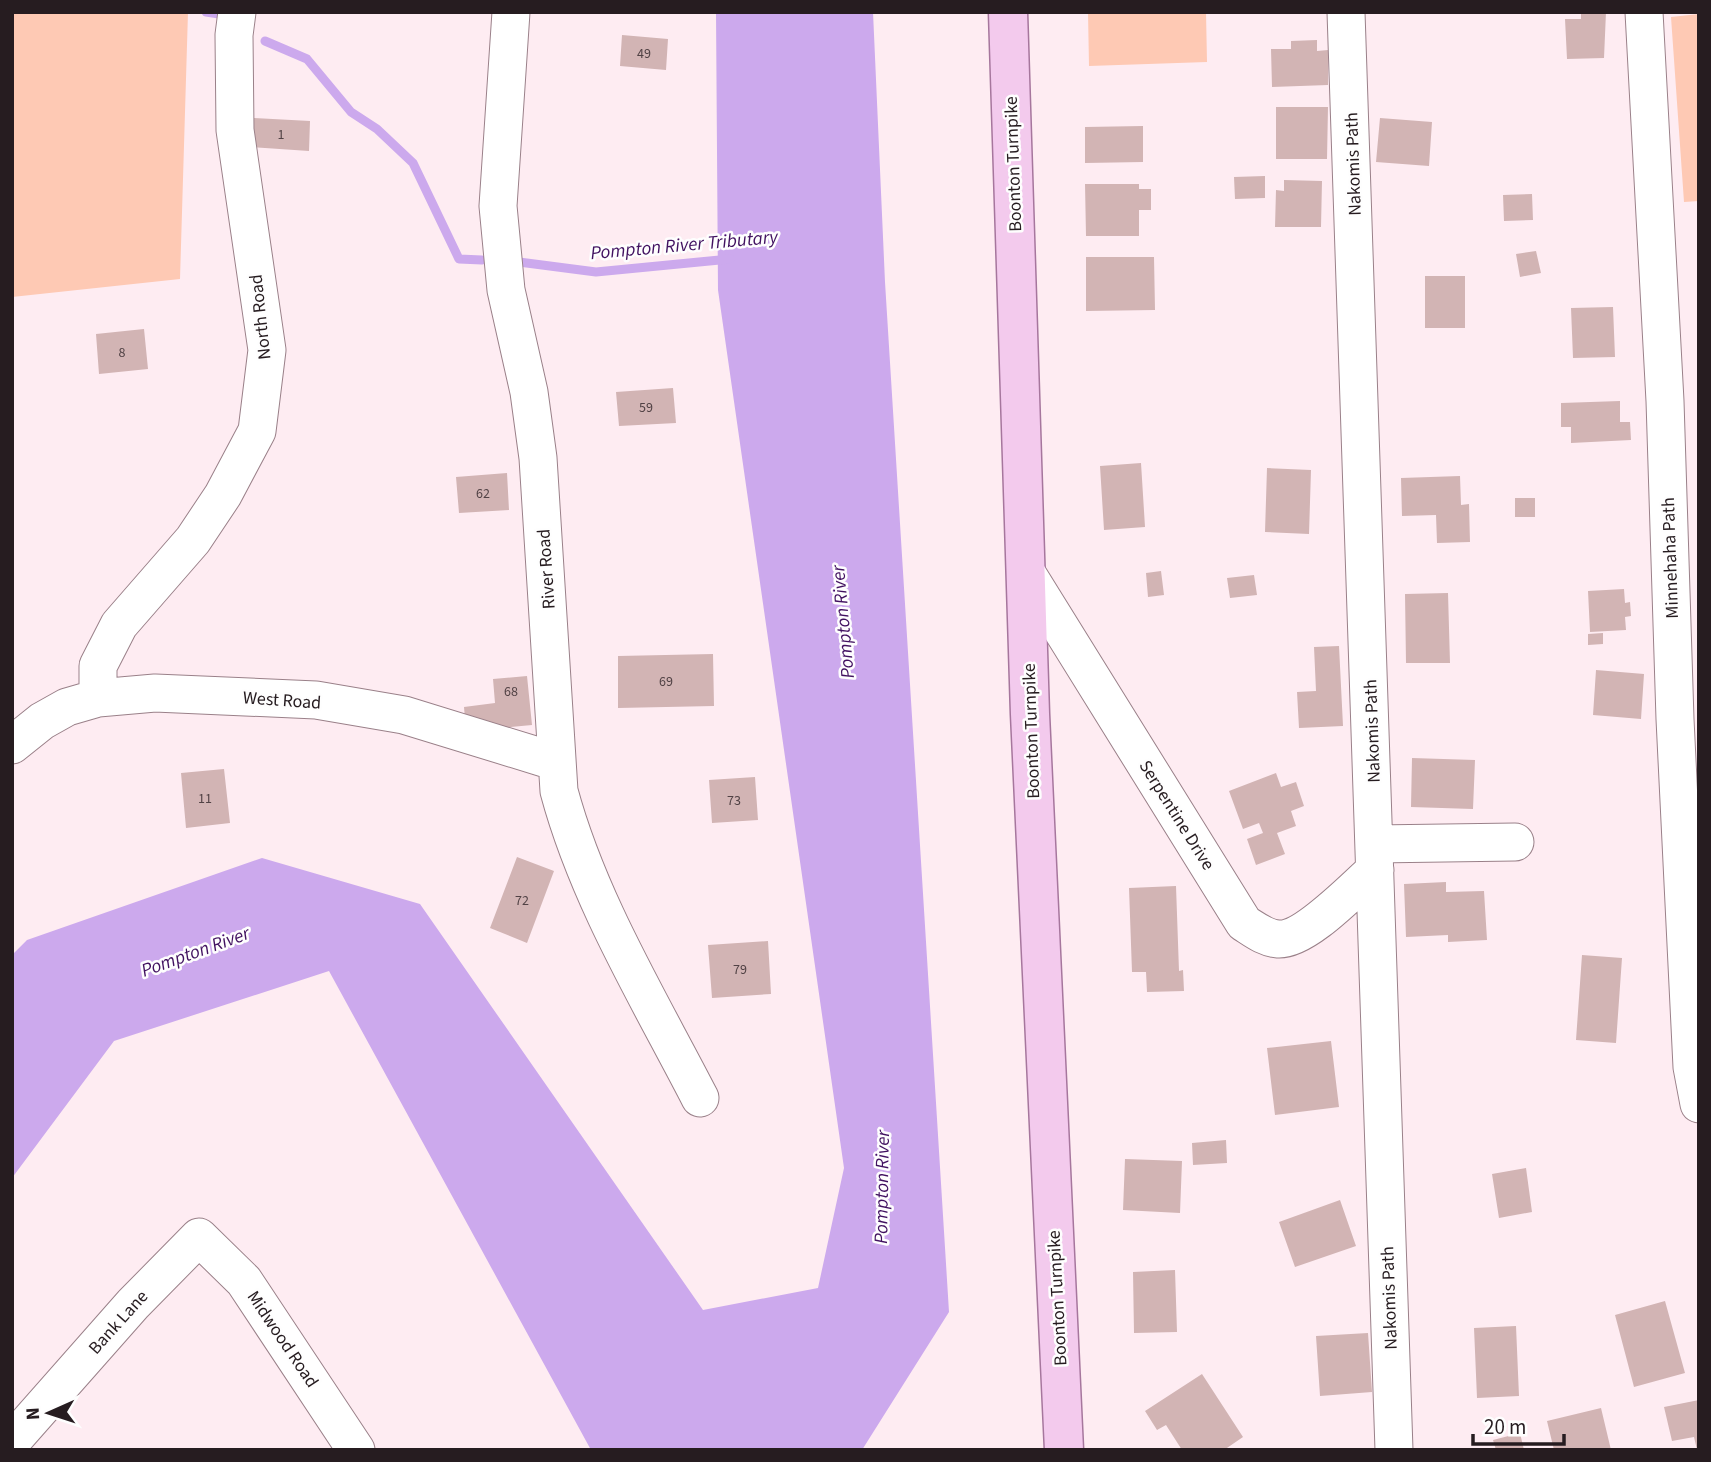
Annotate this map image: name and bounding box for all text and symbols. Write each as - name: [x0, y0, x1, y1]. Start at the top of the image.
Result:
- house number: 49: [637, 44, 651, 64]
- street label: Boonton Turnpike: [999, 96, 1028, 232]
- street label: Nakomis Path: [1339, 112, 1368, 216]
- house number: 1: [278, 125, 285, 145]
- water label: Pompton River Tributary: [589, 224, 781, 267]
- street label: North Road: [244, 273, 277, 361]
- house number: 8: [119, 343, 126, 363]
- house number: 59: [639, 398, 653, 418]
- house number: 62: [476, 484, 490, 504]
- street label: Minnehaha Path: [1656, 497, 1685, 619]
- street label: River Road: [531, 528, 562, 610]
- water label: Pompton River: [825, 562, 862, 680]
- street label: Boonton Turnpike: [1017, 663, 1046, 799]
- house number: 69: [659, 672, 673, 692]
- street label: Nakomis Path: [1358, 679, 1387, 783]
- house number: 68: [504, 682, 518, 702]
- street label: West Road: [242, 685, 322, 716]
- street label: Serpentine Drive: [1133, 755, 1220, 875]
- house number: 11: [198, 789, 212, 809]
- house number: 73: [727, 791, 741, 811]
- house number: 72: [515, 891, 529, 911]
- water label: Pompton River: [137, 920, 255, 985]
- house number: 79: [733, 960, 747, 980]
- water label: Pompton River: [868, 1128, 897, 1244]
- street label: Boonton Turnpike: [1041, 1230, 1074, 1366]
- street label: Nakomis Path: [1375, 1246, 1404, 1350]
- street label: Bank Lane: [83, 1285, 154, 1360]
- street label: Midwood Road: [241, 1286, 324, 1393]
- north arrow: [14, 1378, 84, 1448]
- scale bar: [1473, 1402, 1564, 1446]
- text: N: [20, 1407, 47, 1421]
- text: 20 m: [1484, 1412, 1526, 1442]

